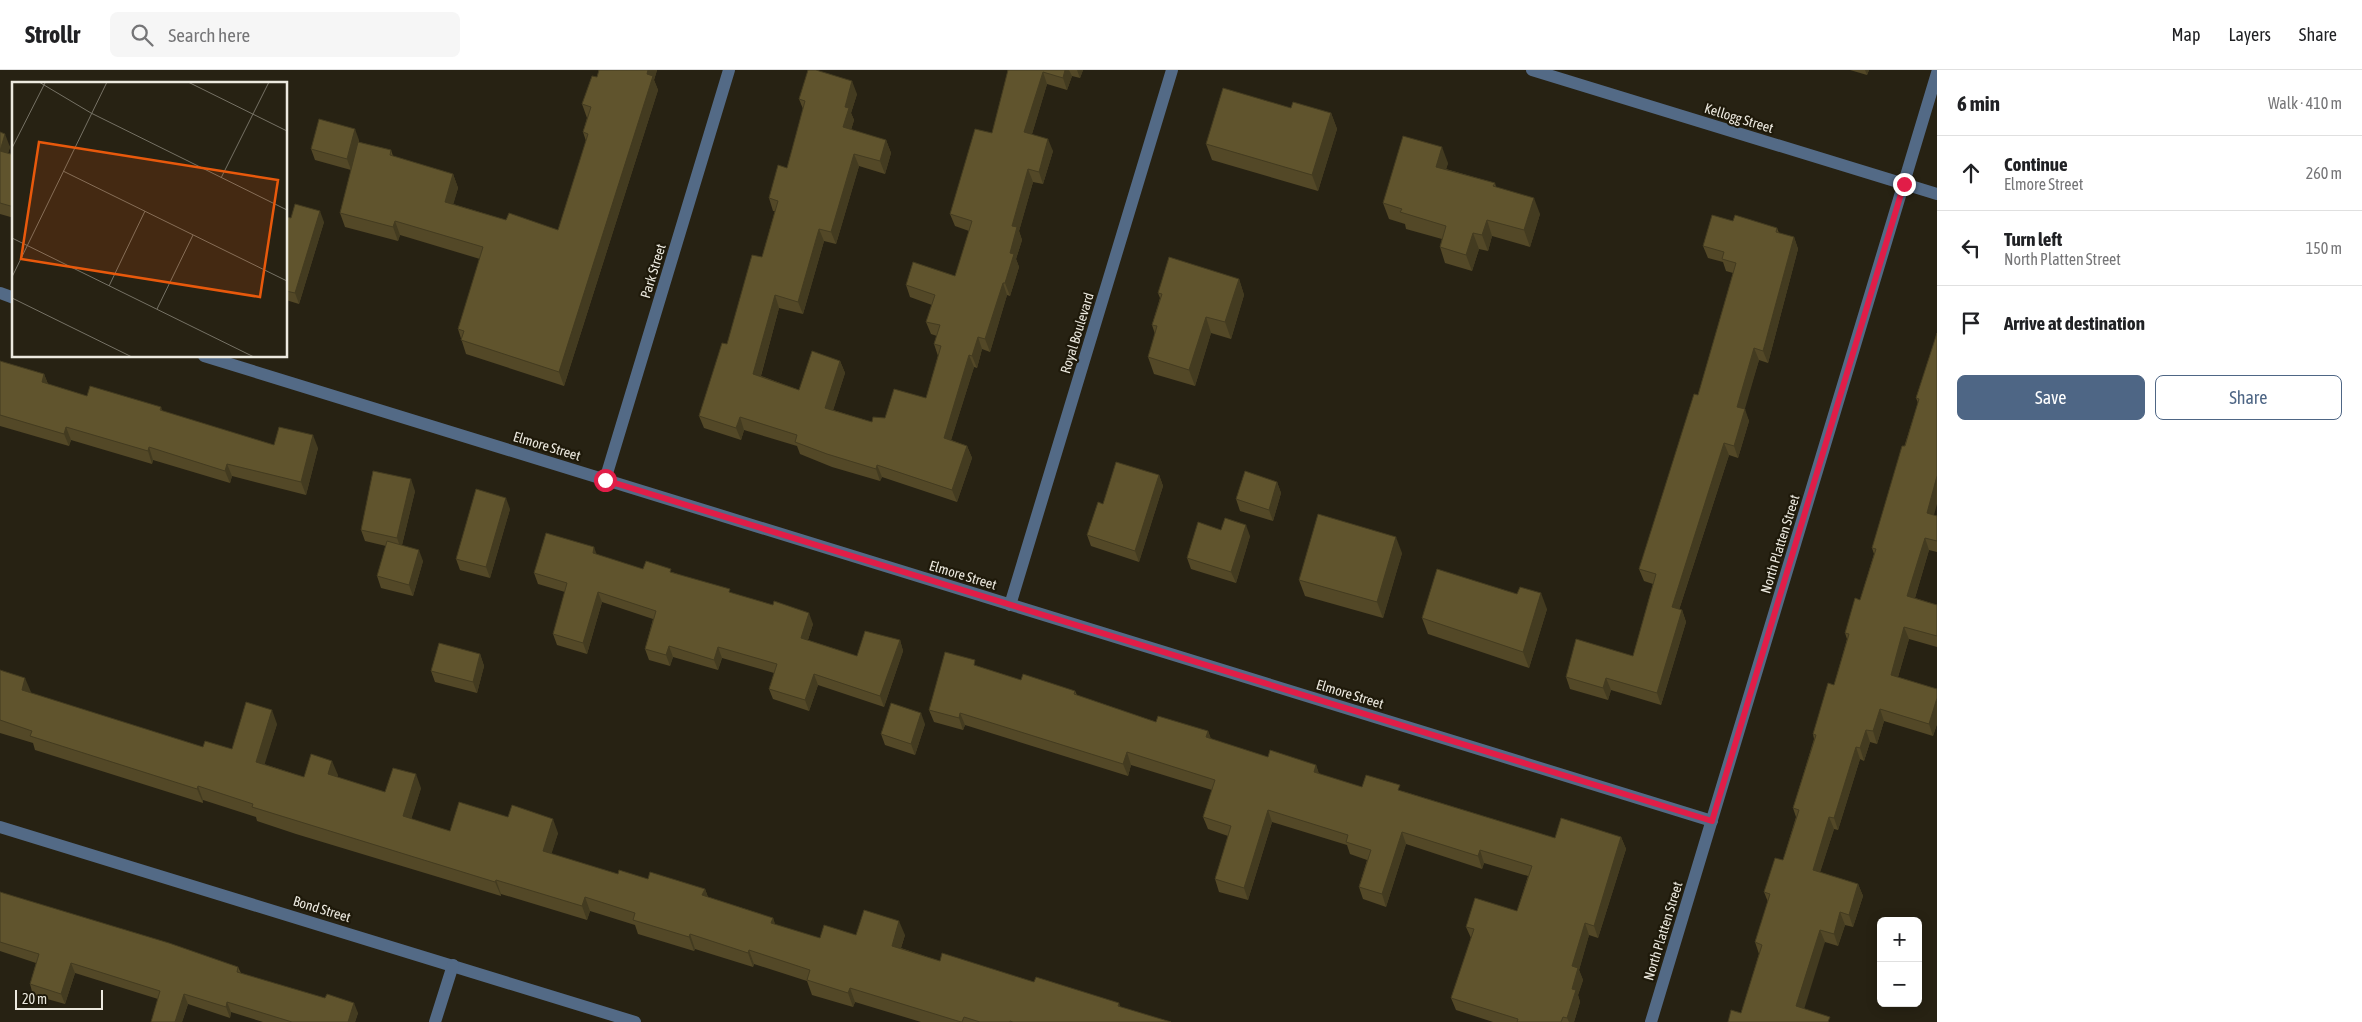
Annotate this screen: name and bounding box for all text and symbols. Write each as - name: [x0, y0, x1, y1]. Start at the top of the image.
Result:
- search box: [110, 12, 460, 57]
- text: Strollr: [25, 21, 80, 48]
- icon: search: [128, 21, 156, 49]
- text: Search here: [168, 24, 250, 46]
- text: Map: [2171, 24, 2200, 45]
- text: Layers: [2228, 24, 2271, 45]
- text: Share: [2299, 24, 2337, 45]
- inset map: [12, 82, 288, 358]
- text: 6 min: [1957, 91, 2000, 115]
- text: Walk · 410 m: [2268, 94, 2342, 112]
- street label: Kellogg Street: [1703, 100, 1775, 136]
- text: Continue: [2004, 153, 2068, 175]
- icon: ahead: [1957, 159, 1985, 187]
- text: 260 m: [2306, 164, 2342, 182]
- route end: [1893, 173, 1916, 196]
- text: Elmore Street: [2004, 175, 2083, 193]
- text: Turn left: [2004, 228, 2062, 250]
- icon: left: [1957, 234, 1985, 262]
- text: 150 m: [2306, 239, 2342, 257]
- street label: Park Street: [637, 242, 669, 300]
- text: North Platten Street: [2004, 250, 2121, 268]
- street label: Royal Boulevard: [1057, 291, 1097, 375]
- icon: arrive: [1957, 309, 1985, 337]
- text: Arrive at destination: [2004, 312, 2145, 334]
- button: Save: [1957, 375, 2145, 420]
- button: Share: [2155, 375, 2342, 420]
- street label: Elmore Street: [511, 428, 583, 464]
- route start: [594, 469, 617, 492]
- street label: North Platten Street: [1757, 493, 1803, 595]
- street label: Elmore Street: [927, 557, 999, 593]
- street label: Elmore Street: [1314, 676, 1386, 712]
- street label: North Platten Street: [1640, 880, 1686, 982]
- street label: Bond Street: [291, 893, 353, 925]
- map controls: [1877, 917, 1922, 1007]
- button: +: [1877, 917, 1922, 962]
- button: −: [1877, 962, 1922, 1007]
- scale bar: [15, 987, 102, 1010]
- text: 20 m: [22, 991, 47, 1007]

